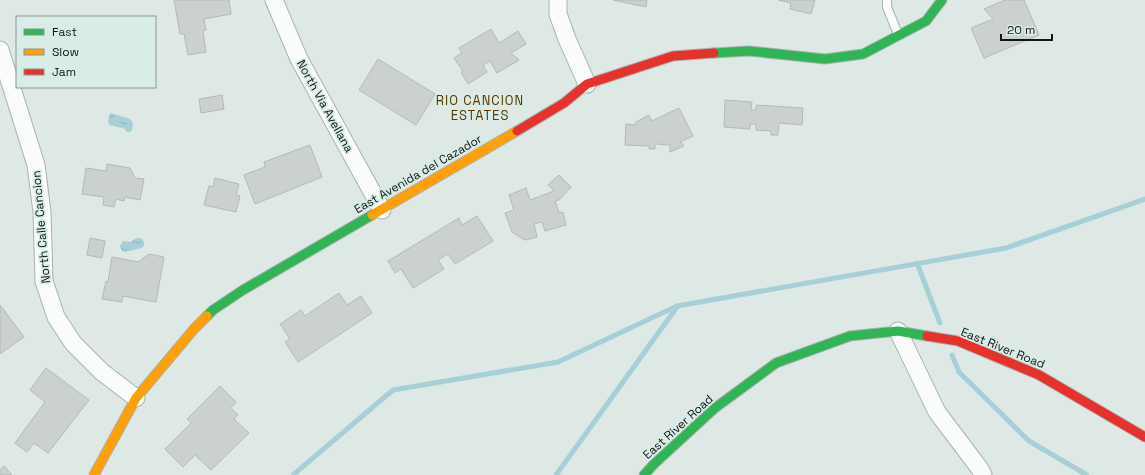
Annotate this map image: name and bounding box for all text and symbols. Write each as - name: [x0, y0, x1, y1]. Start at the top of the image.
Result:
- legend: [16, 16, 156, 88]
- scale bar: [1001, 16, 1052, 42]
- text: 20 m: [1007, 22, 1035, 38]
- text: Fast: [52, 24, 77, 40]
- text: Slow: [52, 44, 79, 60]
- street label: North Via Avellana: [293, 57, 357, 155]
- text: Jam: [52, 64, 76, 80]
- district label: RIO CANCION ESTATES: [436, 92, 524, 124]
- street label: East Avenida del Cazador: [351, 131, 485, 217]
- street label: North Calle Cancion: [28, 170, 54, 284]
- street label: East River Road: [959, 324, 1047, 372]
- street label: East River Road: [639, 391, 717, 463]

